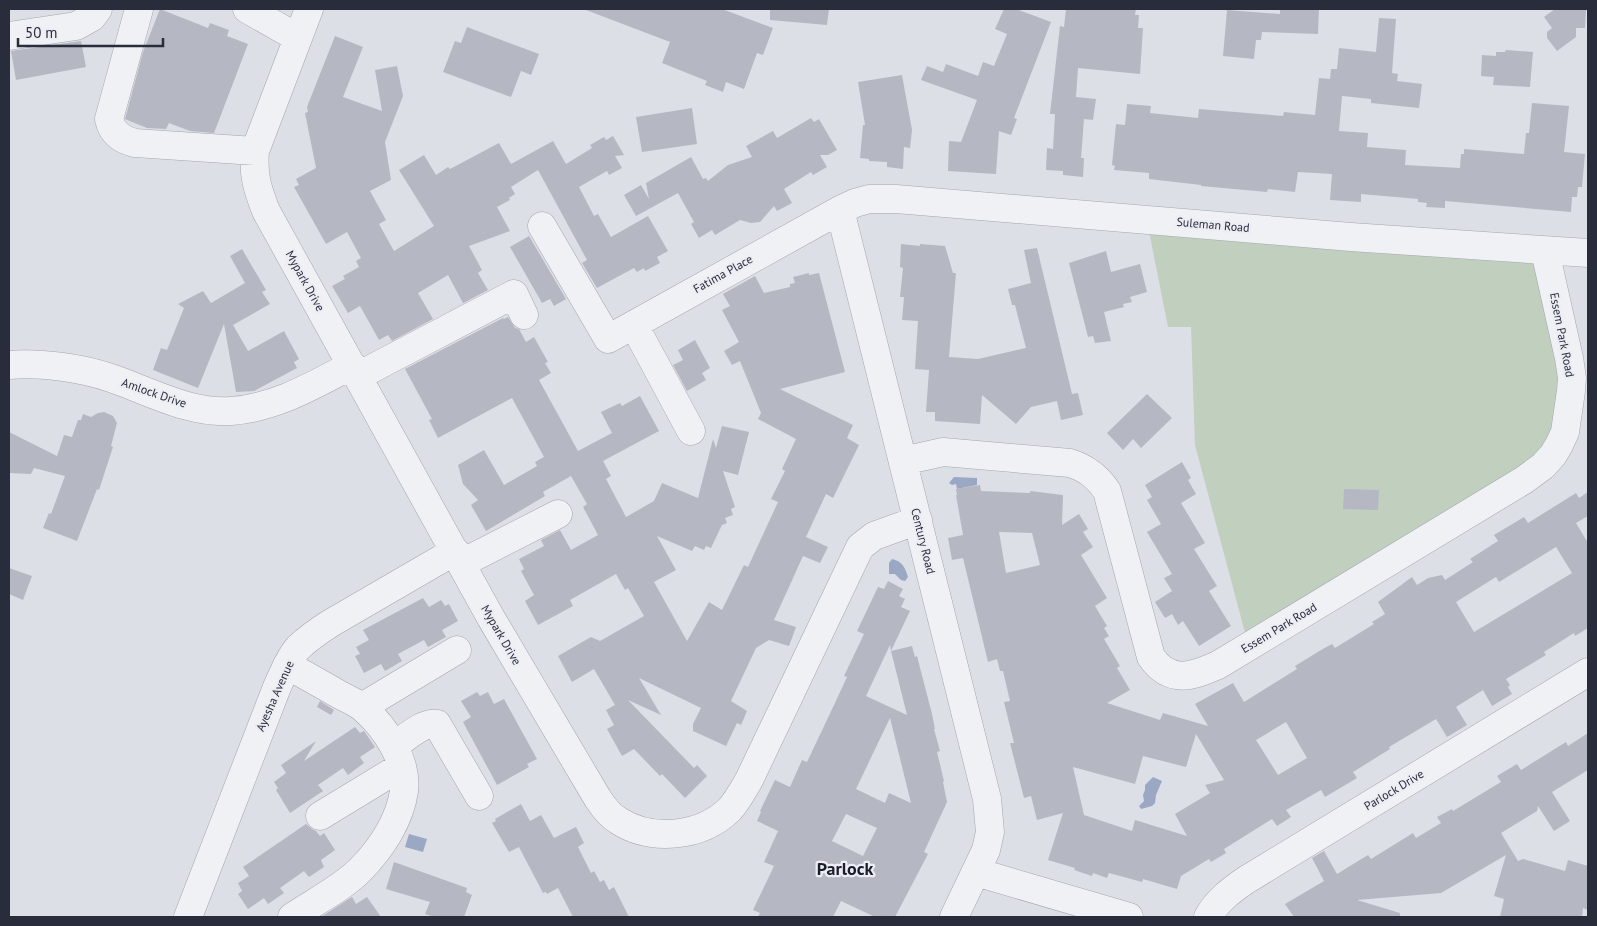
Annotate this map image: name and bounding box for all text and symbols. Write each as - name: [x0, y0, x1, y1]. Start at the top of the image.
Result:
- scale bar: [18, 15, 162, 47]
- text: 50 m: [25, 23, 58, 42]
- street label: Suleman Road: [1176, 214, 1250, 235]
- street label: Mypark Drive: [283, 248, 328, 314]
- street label: Fatima Place: [690, 251, 755, 296]
- street label: Essem Park Road: [1547, 291, 1578, 378]
- street label: Amlock Drive: [120, 374, 189, 411]
- street label: Century Road: [908, 506, 939, 575]
- street label: Essem Park Road: [1238, 599, 1319, 656]
- street label: Mypark Drive: [478, 602, 525, 668]
- street label: Ayesha Avenue: [252, 658, 297, 734]
- street label: Parlock Drive: [1361, 766, 1426, 813]
- district label: Parlock: [817, 857, 873, 880]

